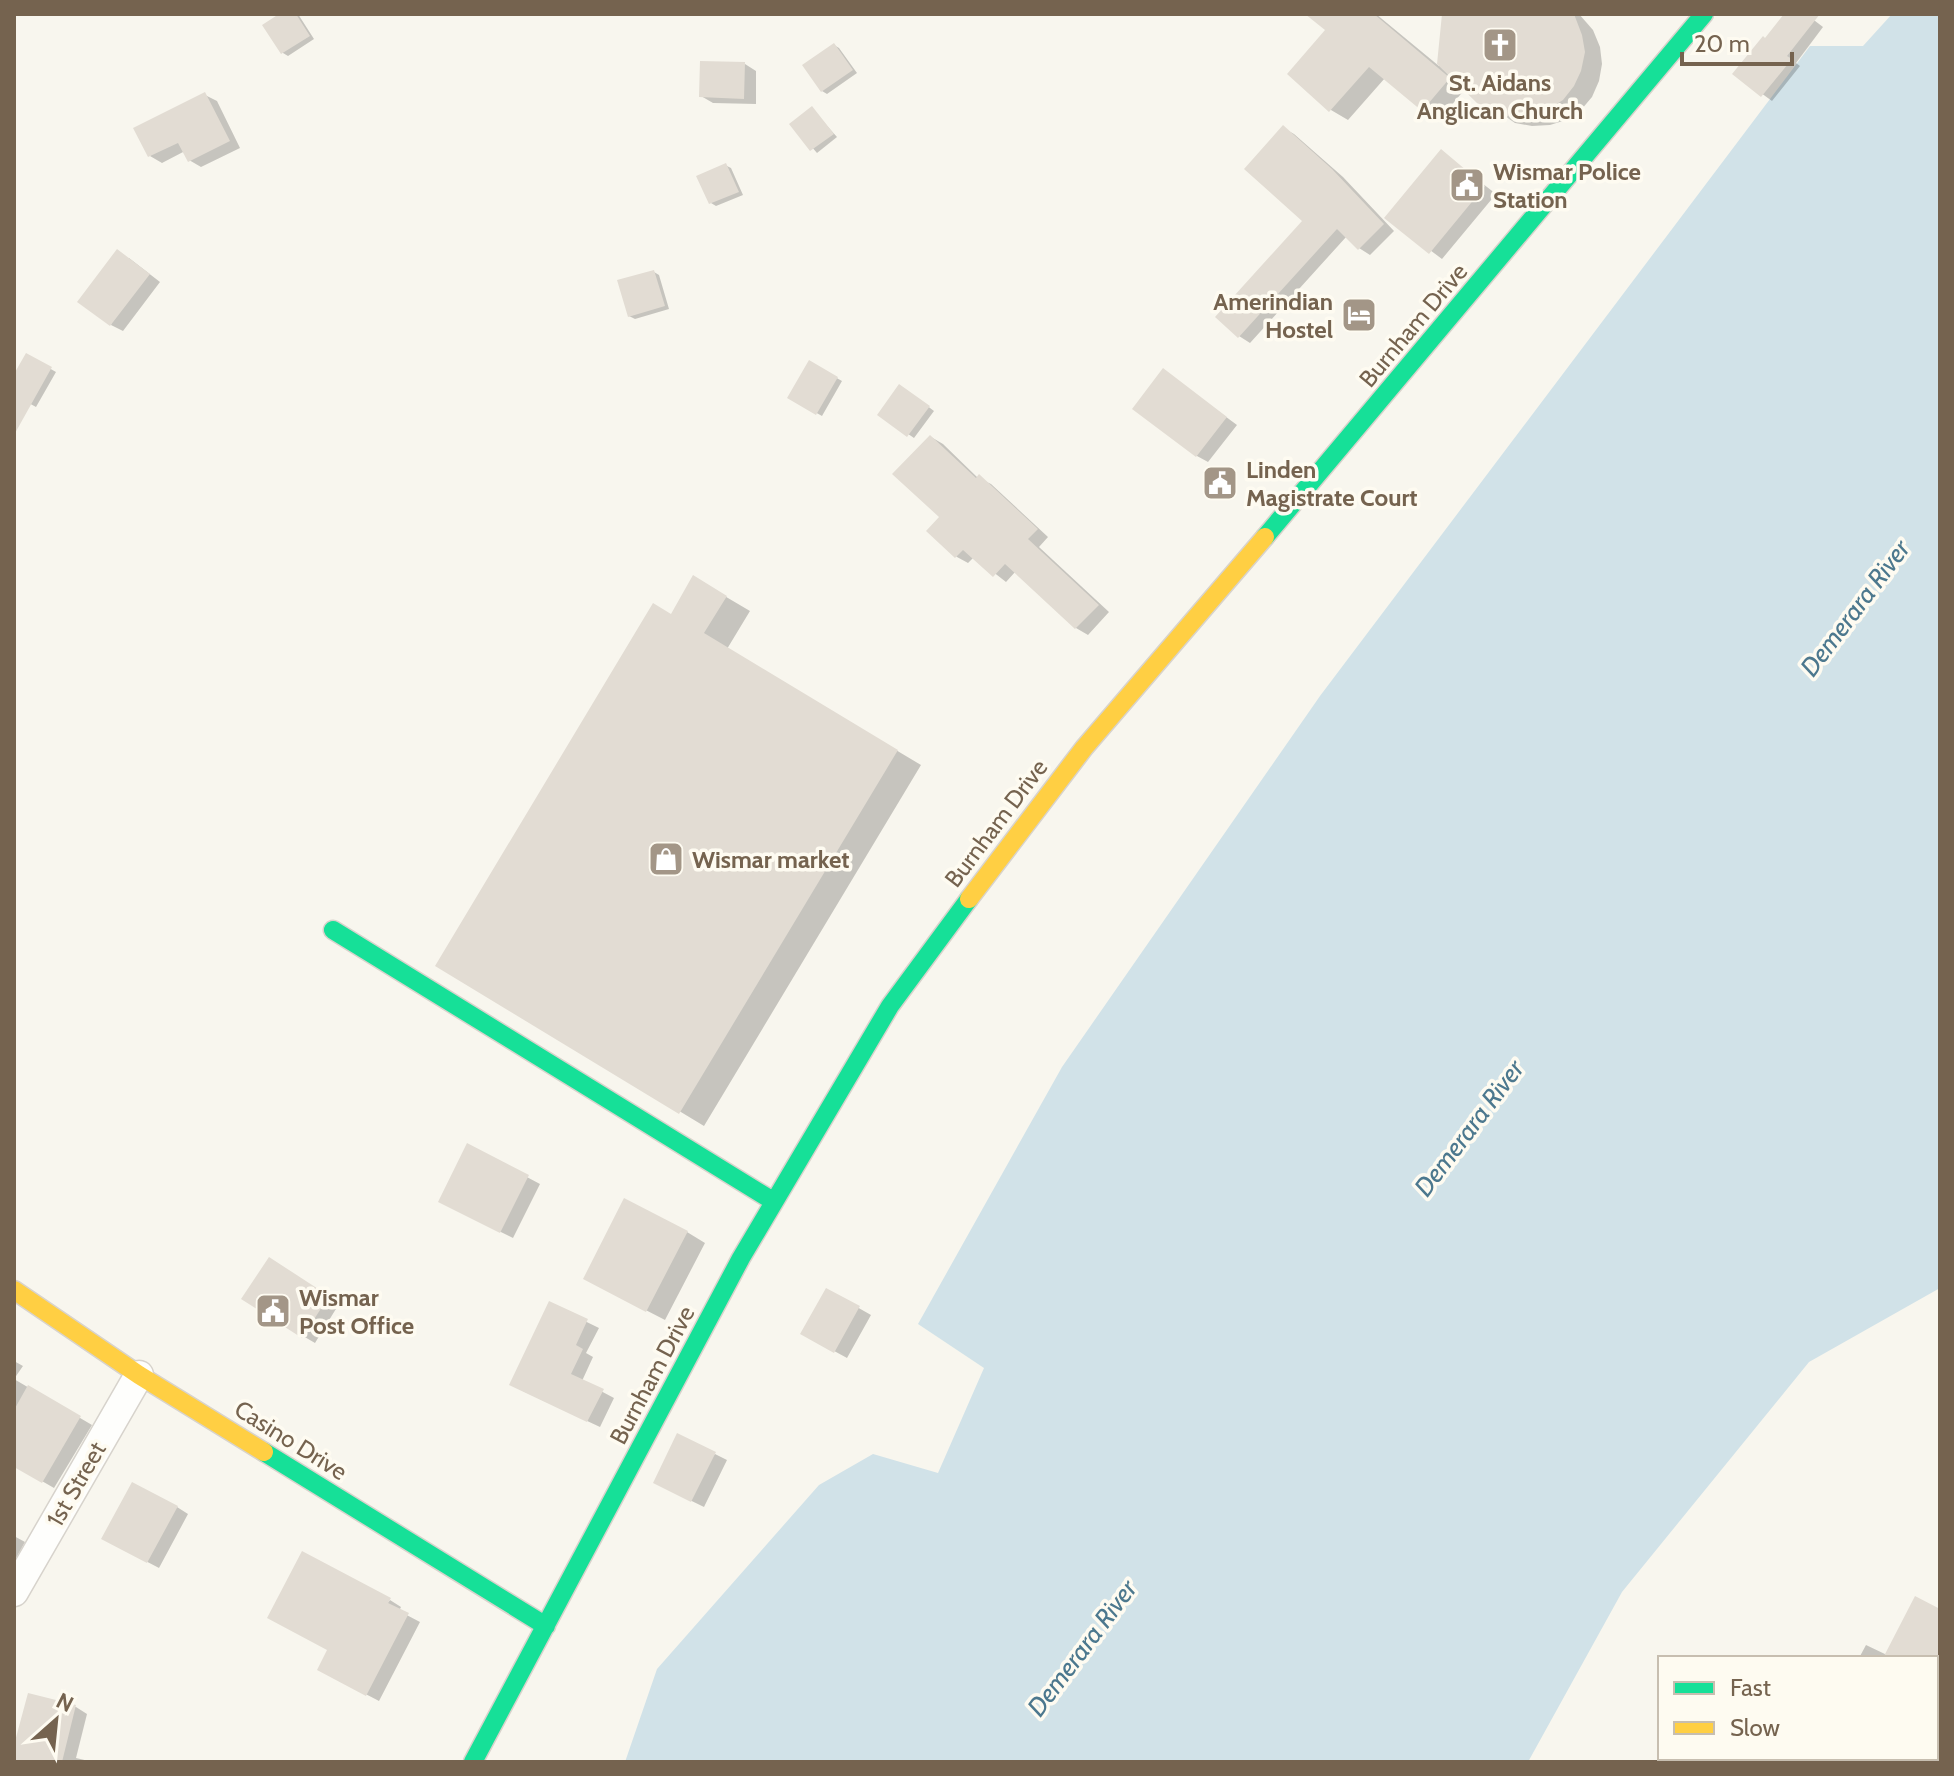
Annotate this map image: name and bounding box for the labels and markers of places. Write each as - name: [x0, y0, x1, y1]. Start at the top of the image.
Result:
- church icon: St. Aidans Anglican Church: [1481, 26, 1519, 64]
- place label: St. Aidans Anglican Church: [1417, 68, 1583, 125]
- place label: Wismar Police Station: [1493, 157, 1641, 214]
- public building icon: Wismar Police Station: [1448, 166, 1486, 204]
- place label: Amerindian Hostel: [1213, 287, 1333, 344]
- hotel icon: Amerindian Hostel: [1340, 296, 1378, 334]
- place label: Linden Magistrate Court: [1246, 455, 1418, 512]
- public building icon: Linden Magistrate Court: [1201, 464, 1239, 502]
- shop icon: Wismar market: [647, 840, 685, 878]
- place label: Wismar market: [692, 845, 850, 874]
- place label: Wismar Post Office: [299, 1283, 414, 1340]
- public building icon: Wismar Post Office: [254, 1292, 292, 1330]

